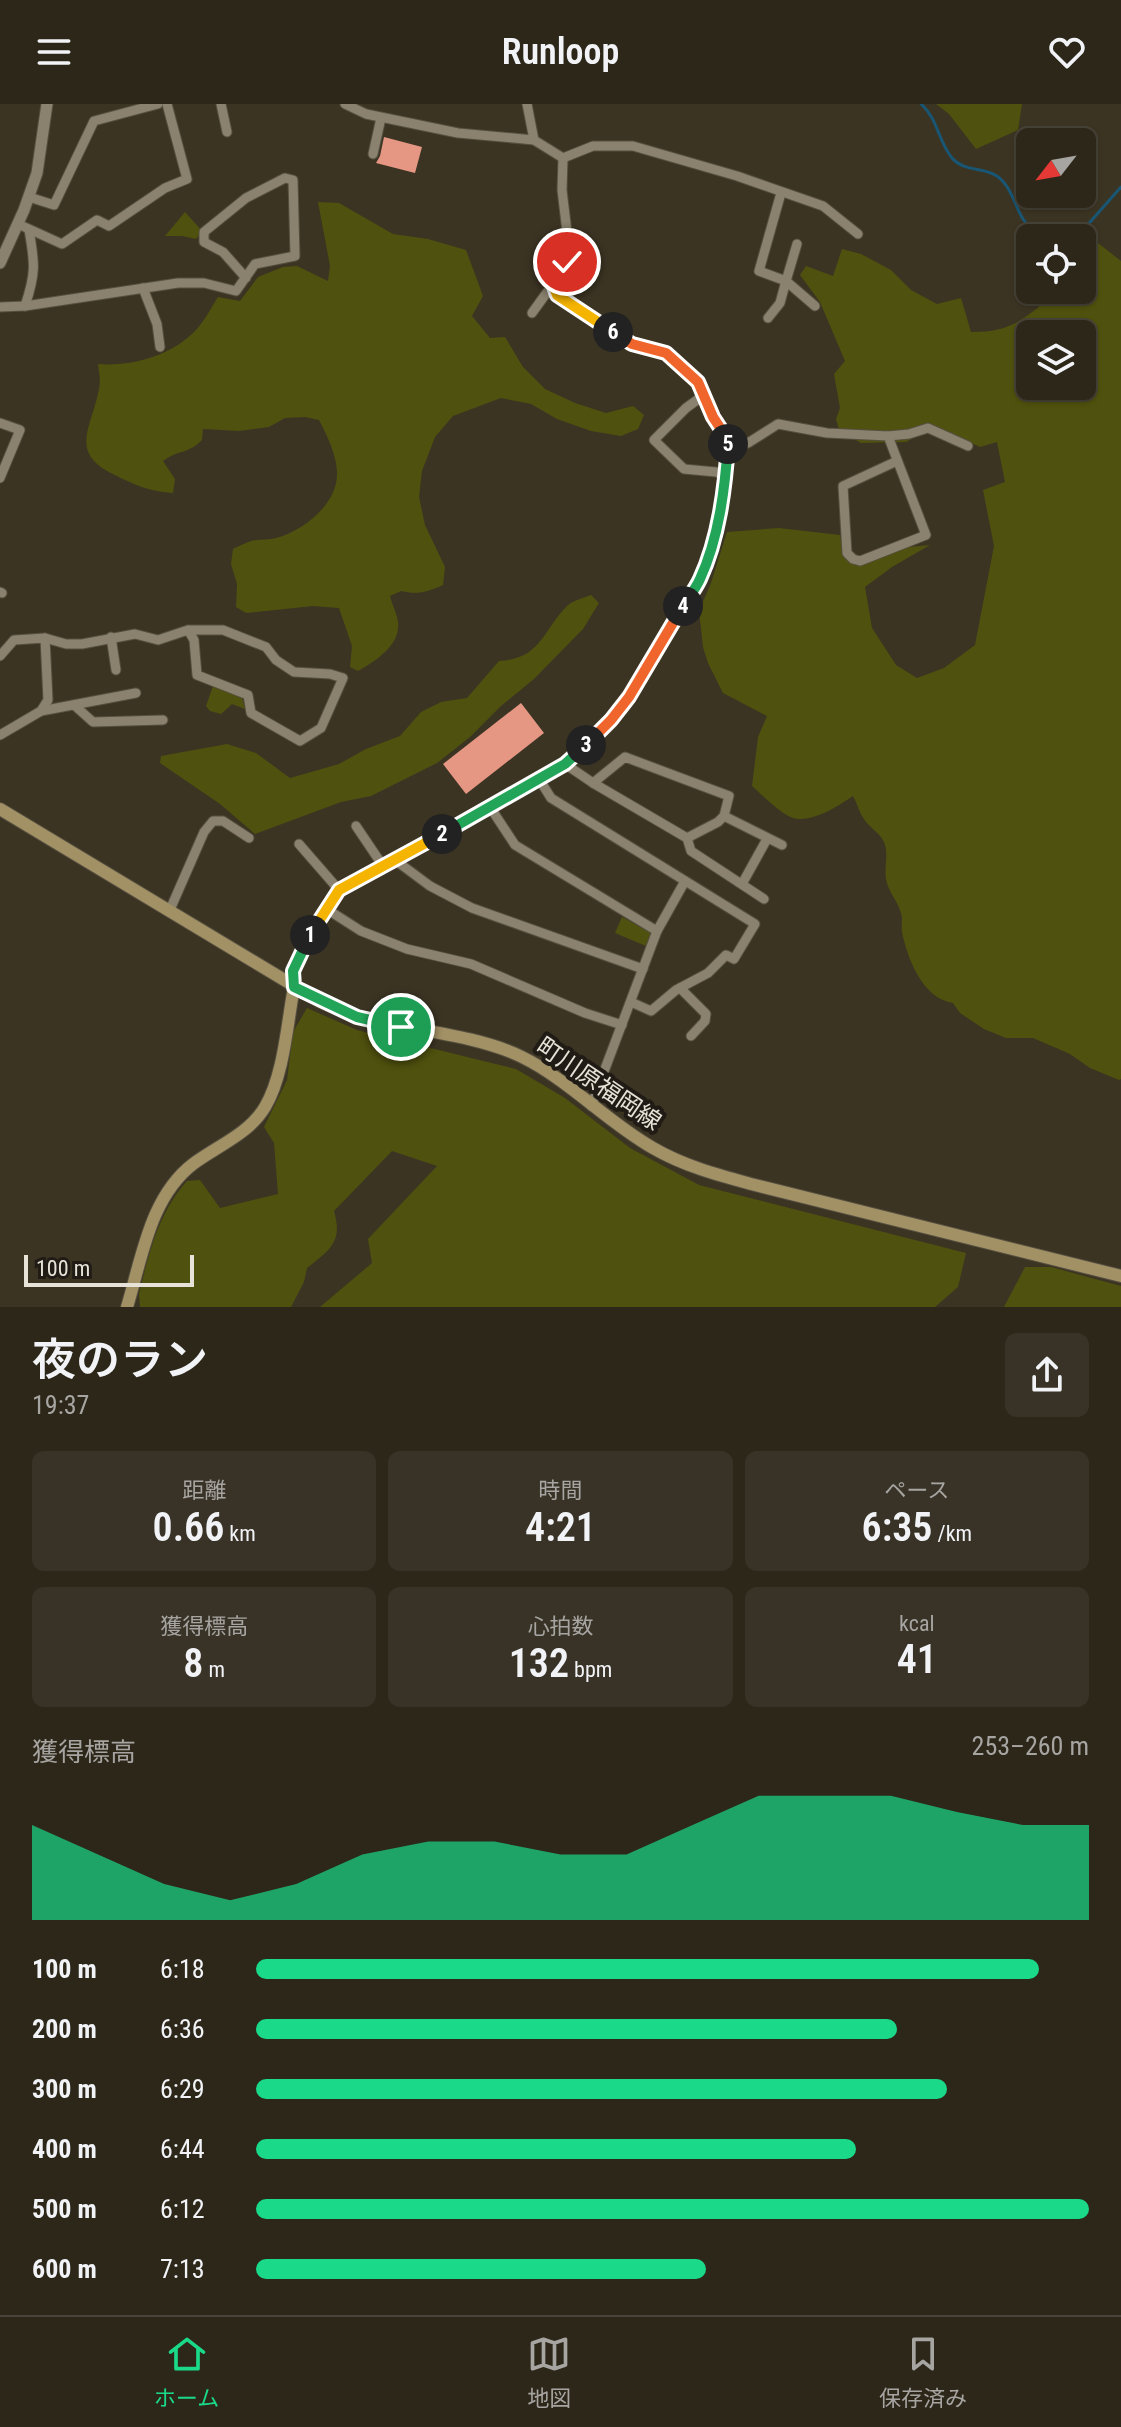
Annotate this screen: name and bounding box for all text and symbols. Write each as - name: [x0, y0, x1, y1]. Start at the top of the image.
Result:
- icon: menu: [32, 30, 76, 74]
- icon: heart: [1045, 30, 1089, 74]
- text: Runloop: [502, 31, 619, 73]
- north arrow: [1016, 128, 1096, 208]
- map controls: [1016, 128, 1096, 400]
- button: locate: [1016, 224, 1096, 304]
- pin: [533, 228, 601, 296]
- icon: check: [545, 240, 589, 284]
- pin: 6: [593, 312, 633, 352]
- text: 6: [607, 319, 619, 344]
- button: layers: [1016, 320, 1096, 400]
- pin: 5: [708, 424, 748, 464]
- text: 5: [722, 431, 734, 456]
- pin: 4: [663, 586, 703, 626]
- text: 4: [677, 593, 689, 618]
- pin: 3: [566, 725, 606, 765]
- text: 3: [580, 732, 592, 757]
- pin: 2: [422, 814, 462, 854]
- text: 2: [436, 821, 448, 846]
- pin: 1: [290, 915, 330, 955]
- text: 1: [304, 922, 316, 947]
- pin: [367, 993, 435, 1061]
- icon: arrive: [379, 1005, 423, 1049]
- street label: 町川原福岡線: [531, 1032, 667, 1136]
- scale bar: [24, 1251, 194, 1287]
- text: 100 m: [36, 1256, 90, 1281]
- button: share: [1005, 1333, 1089, 1417]
- text: 夜のラン: [32, 1334, 208, 1386]
- text: 19:37: [32, 1390, 89, 1420]
- text: 距離: [182, 1478, 226, 1503]
- text: 時間: [538, 1478, 583, 1503]
- text: ペース: [884, 1478, 949, 1503]
- text: 0.66: [153, 1504, 224, 1551]
- text: 4:21: [525, 1504, 596, 1551]
- text: 6:35: [862, 1504, 932, 1551]
- text: km: [224, 1521, 256, 1546]
- text: /km: [932, 1521, 972, 1546]
- text: kcal: [899, 1611, 935, 1636]
- text: 獲得標高: [160, 1614, 248, 1639]
- text: 心拍数: [527, 1614, 594, 1639]
- text: 41: [897, 1636, 937, 1683]
- text: 8: [183, 1640, 203, 1687]
- text: 132: [509, 1640, 569, 1687]
- text: m: [203, 1657, 225, 1682]
- text: bpm: [569, 1657, 612, 1682]
- text: 253–260 m: [972, 1731, 1089, 1761]
- text: 獲得標高: [32, 1737, 136, 1767]
- text: 100 m: [32, 1954, 97, 1984]
- text: 6:18: [160, 1954, 205, 1984]
- text: 200 m: [32, 2014, 97, 2044]
- text: 6:36: [160, 2014, 205, 2044]
- text: 300 m: [32, 2074, 97, 2104]
- text: 6:29: [160, 2074, 205, 2104]
- text: 400 m: [32, 2134, 97, 2164]
- text: 6:44: [160, 2134, 205, 2164]
- text: 500 m: [32, 2194, 97, 2224]
- text: 6:12: [160, 2194, 205, 2224]
- text: 600 m: [32, 2254, 97, 2284]
- text: 7:13: [160, 2254, 205, 2284]
- tab: ホーム: [154, 2332, 219, 2412]
- tab: 地図: [527, 2332, 571, 2412]
- tab: 保存済み: [879, 2332, 967, 2412]

